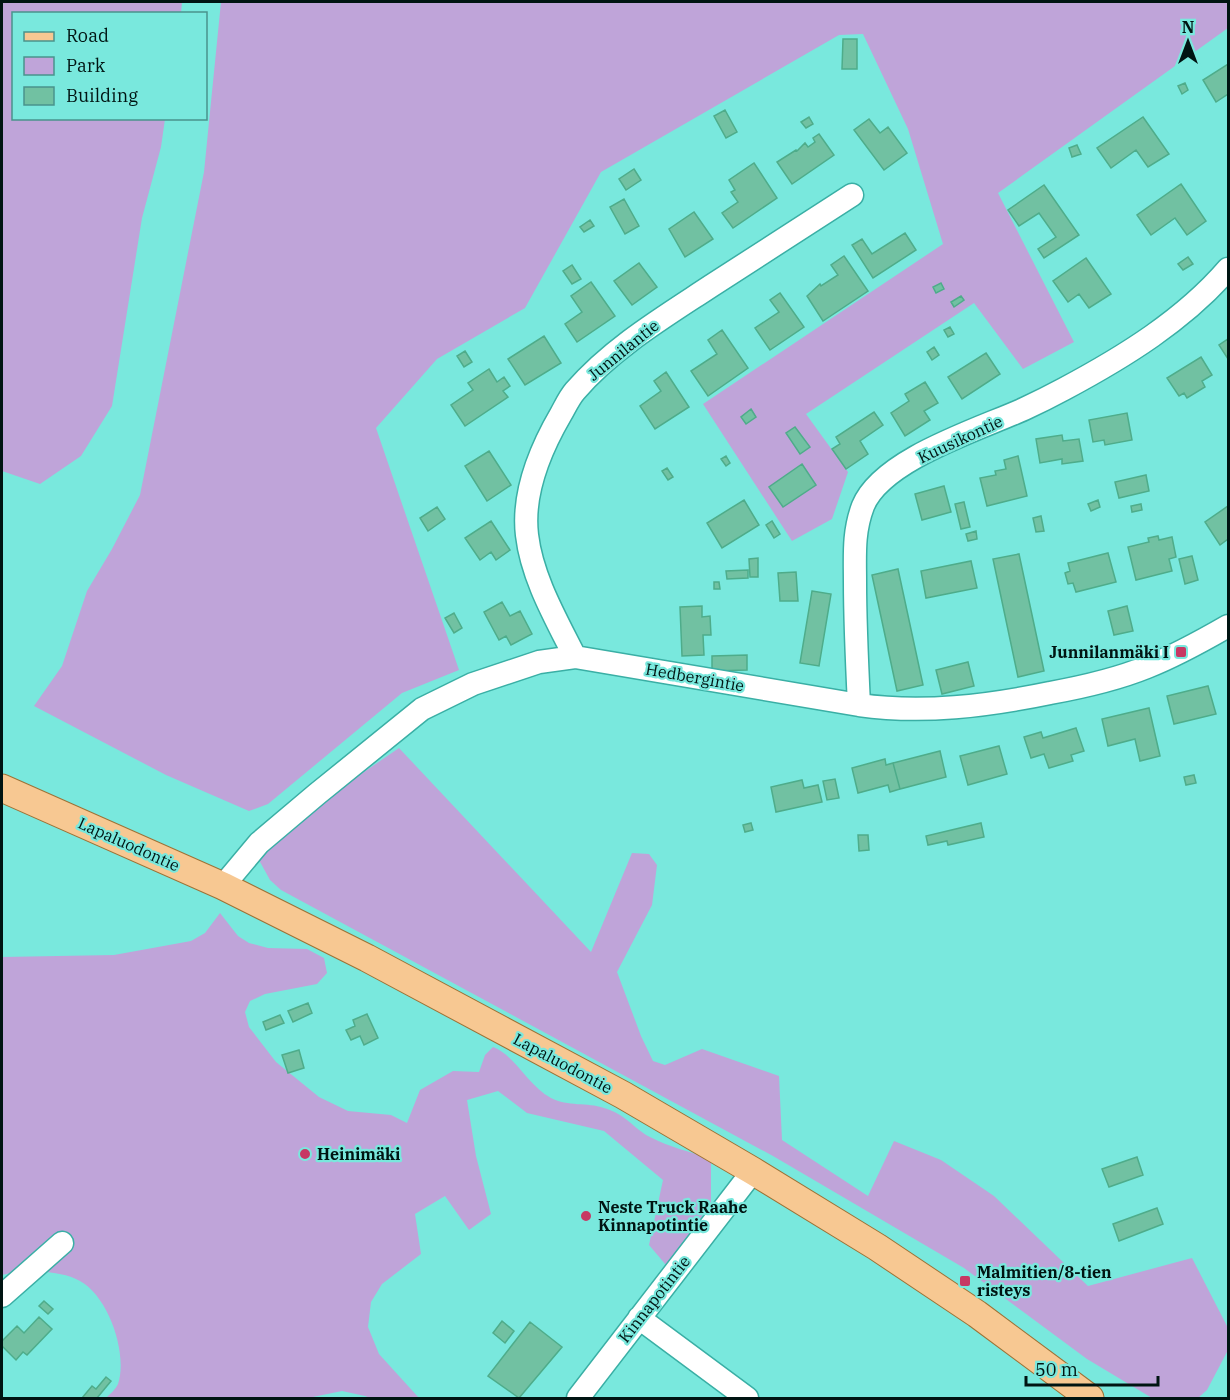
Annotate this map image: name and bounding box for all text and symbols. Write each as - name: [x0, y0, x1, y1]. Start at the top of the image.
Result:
- legend: [12, 12, 207, 120]
- north arrow: [1158, 12, 1218, 72]
- text: N: [1182, 17, 1194, 37]
- text: Road: [66, 24, 109, 47]
- text: Park: [66, 54, 106, 77]
- text: Building: [66, 84, 138, 107]
- street label: Junnilantie: [583, 315, 663, 385]
- street label: Kuusikontie: [914, 411, 1006, 467]
- place label: Junnilanmäki I: [1049, 642, 1169, 662]
- marker: Junnilanmäki I: [1174, 645, 1188, 659]
- street label: Hedbergintie: [644, 658, 746, 696]
- street label: Lapaluodontie: [75, 813, 183, 875]
- street label: Lapaluodontie: [510, 1029, 616, 1097]
- place label: Heinimäki: [317, 1144, 400, 1164]
- marker: Heinimäki: [298, 1147, 312, 1161]
- place label: Neste Truck Raahe Kinnapotintie: [598, 1197, 748, 1235]
- marker: Neste Truck Raahe Kinnapotintie: [579, 1209, 593, 1223]
- street label: Kinnapotintie: [614, 1252, 694, 1346]
- place label: Malmitien/8-tien risteys: [977, 1262, 1112, 1300]
- marker: Malmitien/8-tien risteys: [958, 1274, 972, 1288]
- scale bar: [1026, 1349, 1158, 1387]
- text: 50 m: [1035, 1358, 1078, 1381]

